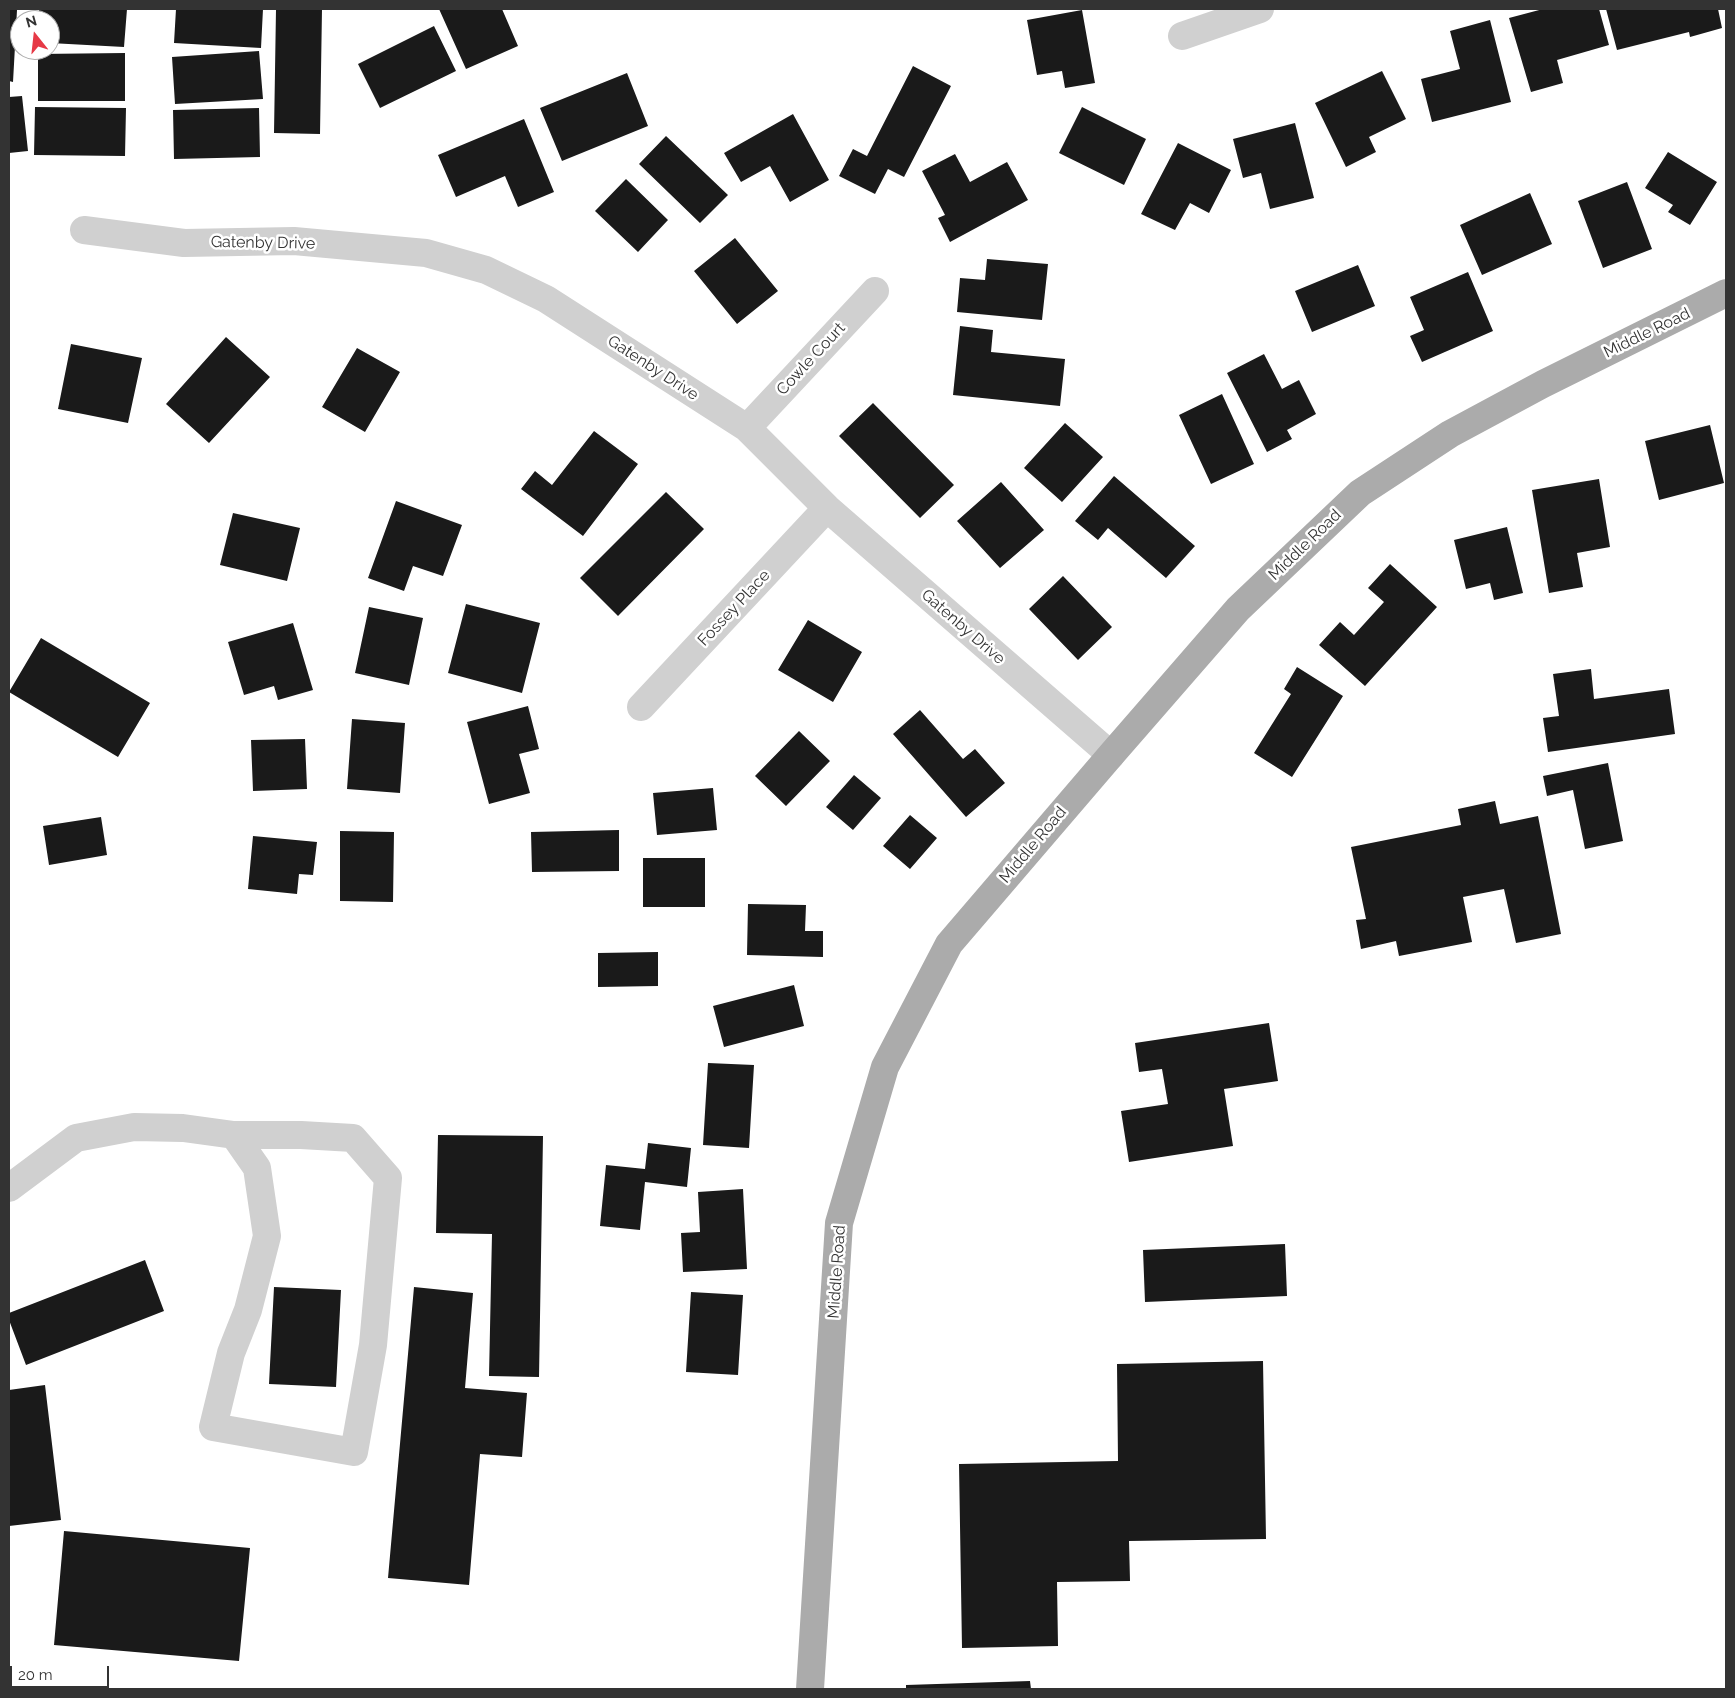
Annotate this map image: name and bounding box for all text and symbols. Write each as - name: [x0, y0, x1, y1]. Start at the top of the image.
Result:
- north arrow: [10, 10, 60, 60]
- text: N: [24, 12, 38, 31]
- street label: Gatenby Drive: [211, 232, 315, 254]
- street label: Middle Road: [1601, 304, 1693, 362]
- street label: Cowle Court: [773, 319, 849, 399]
- street label: Gatenby Drive: [604, 331, 702, 405]
- street label: Middle Road: [1265, 506, 1345, 584]
- street label: Fossey Place: [694, 566, 774, 650]
- street label: Gatenby Drive: [917, 585, 1009, 669]
- street label: Middle Road: [996, 803, 1070, 887]
- street label: Middle Road: [824, 1225, 850, 1319]
- scale bar: [12, 1656, 111, 1688]
- text: 20 m: [18, 1666, 53, 1684]

